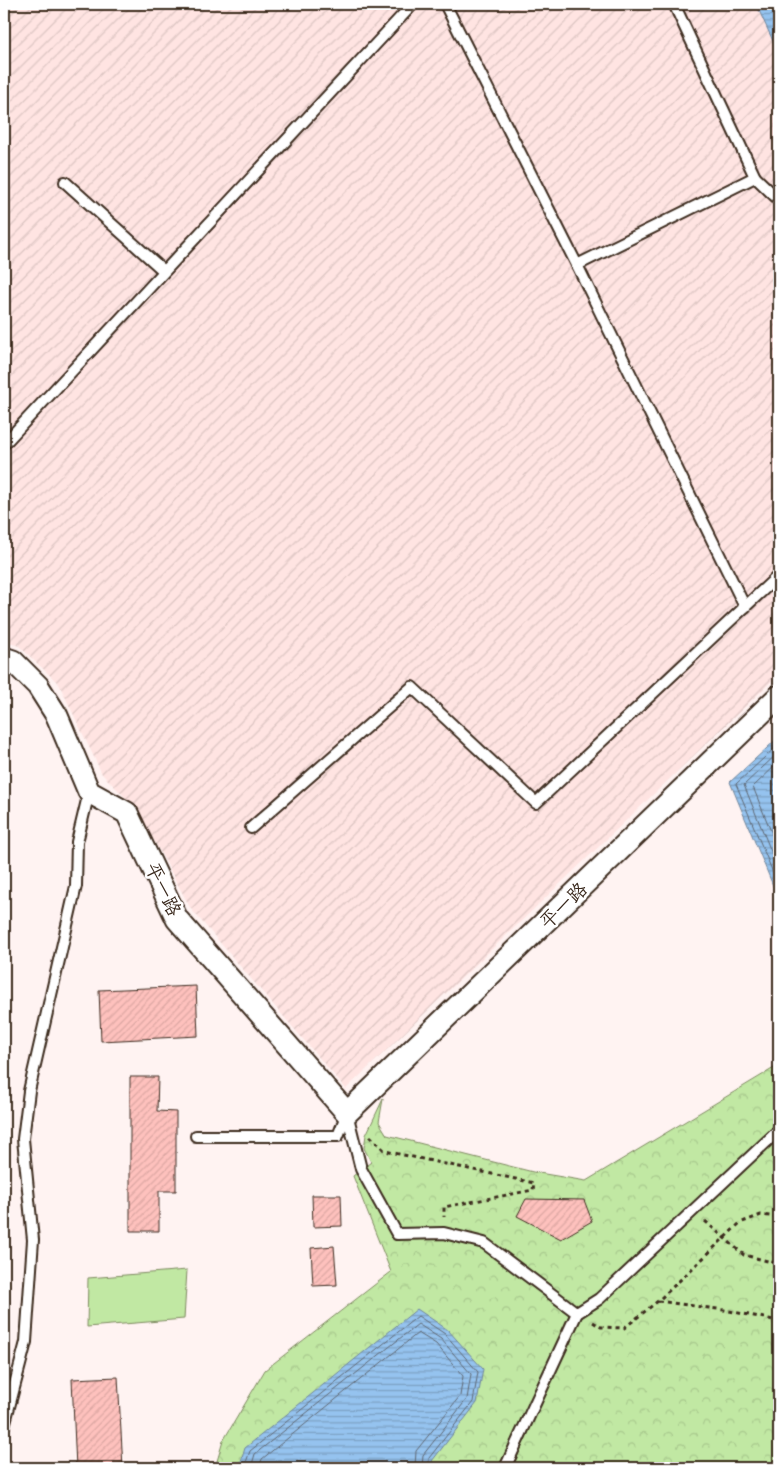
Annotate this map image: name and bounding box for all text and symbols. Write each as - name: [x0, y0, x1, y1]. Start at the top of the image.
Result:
- street label: 平一路: [136, 859, 185, 922]
- street label: 平一路: [536, 878, 595, 937]

